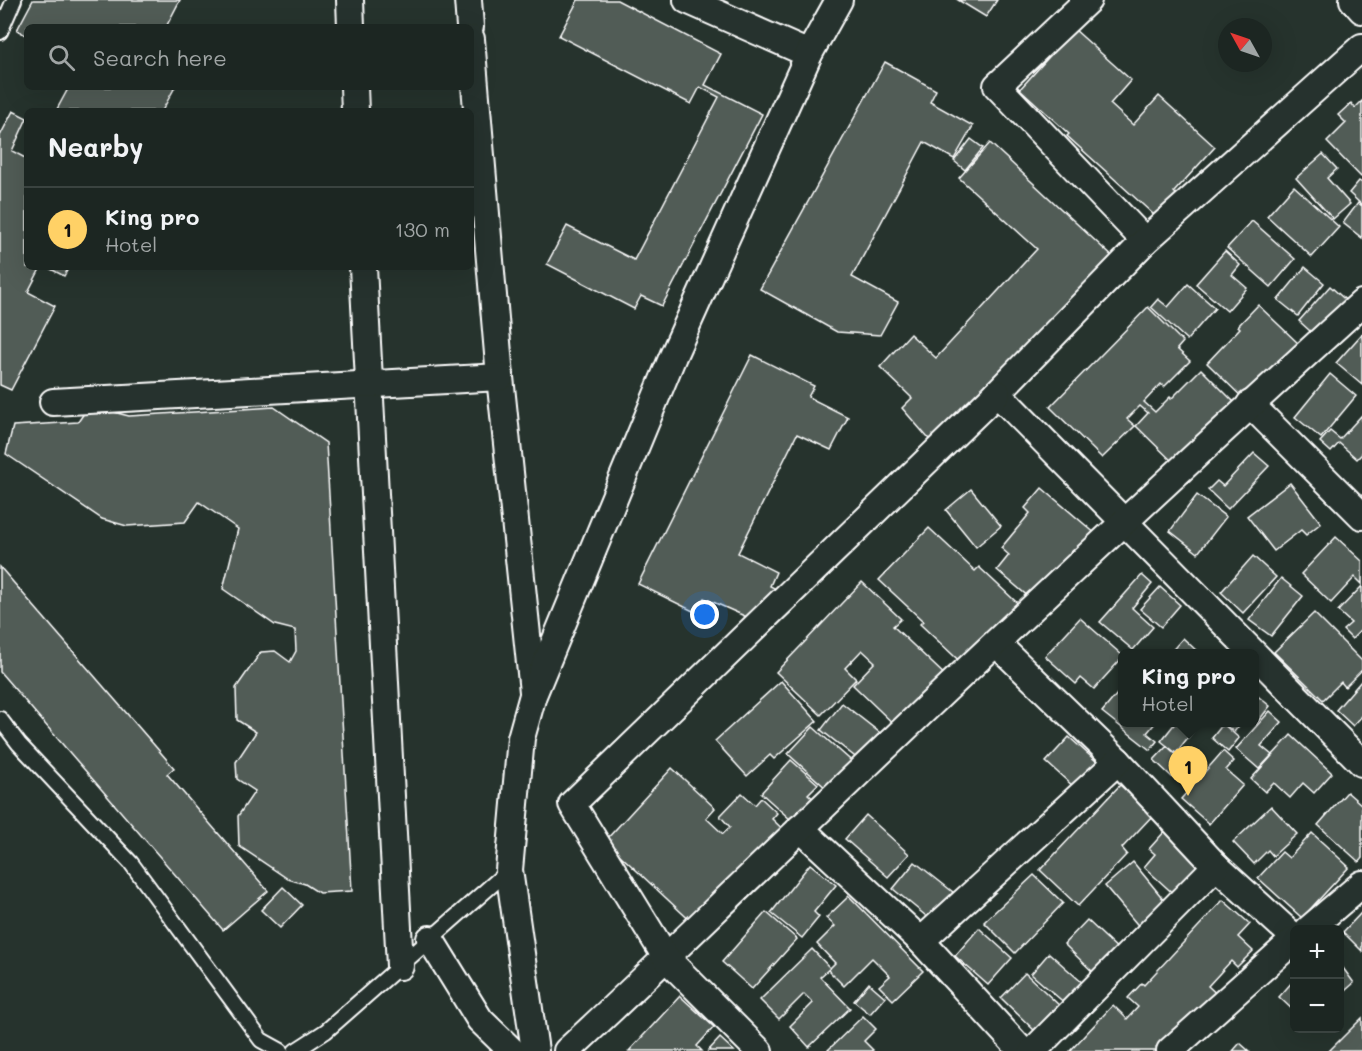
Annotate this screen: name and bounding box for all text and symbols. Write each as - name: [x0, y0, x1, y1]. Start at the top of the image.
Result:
- north arrow: [1218, 18, 1272, 72]
- search box: [24, 24, 474, 90]
- icon: search: [45, 41, 78, 74]
- text: Search here: [93, 43, 227, 72]
- text: Nearby: [48, 130, 143, 164]
- text: King pro: [105, 202, 199, 231]
- text: 1: [63, 216, 72, 242]
- text: 130 m: [395, 216, 450, 242]
- text: Hotel: [105, 231, 157, 257]
- your location: [690, 600, 719, 629]
- popup: [1118, 649, 1259, 727]
- text: King pro: [1141, 661, 1236, 690]
- text: Hotel: [1141, 690, 1194, 716]
- pin: 1: [1168, 746, 1208, 796]
- map controls: [1290, 925, 1344, 1033]
- button: +: [1290, 925, 1344, 979]
- button: −: [1290, 979, 1344, 1033]

